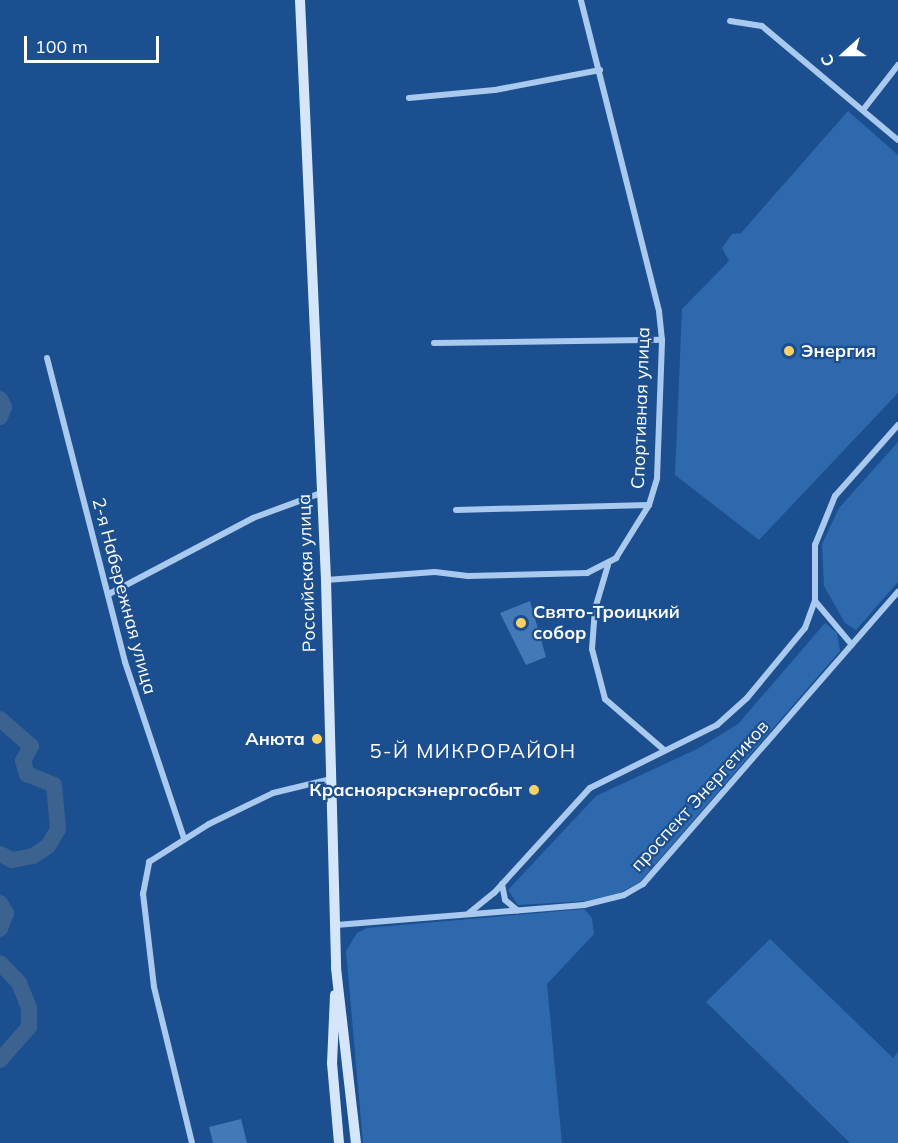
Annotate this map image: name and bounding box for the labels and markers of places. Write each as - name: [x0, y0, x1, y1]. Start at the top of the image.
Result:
- place label: Энергия: [801, 340, 876, 362]
- marker: Энергия: [782, 344, 796, 358]
- place label: Свято-Троицкий собор: [533, 602, 680, 644]
- marker: Свято-Троицкий собор: [514, 616, 528, 630]
- place label: Анюта: [245, 728, 305, 750]
- marker: Анюта: [310, 732, 324, 746]
- place label: Красноярскэнергосбыт: [309, 779, 522, 801]
- marker: Красноярскэнергосбыт: [527, 783, 541, 797]

